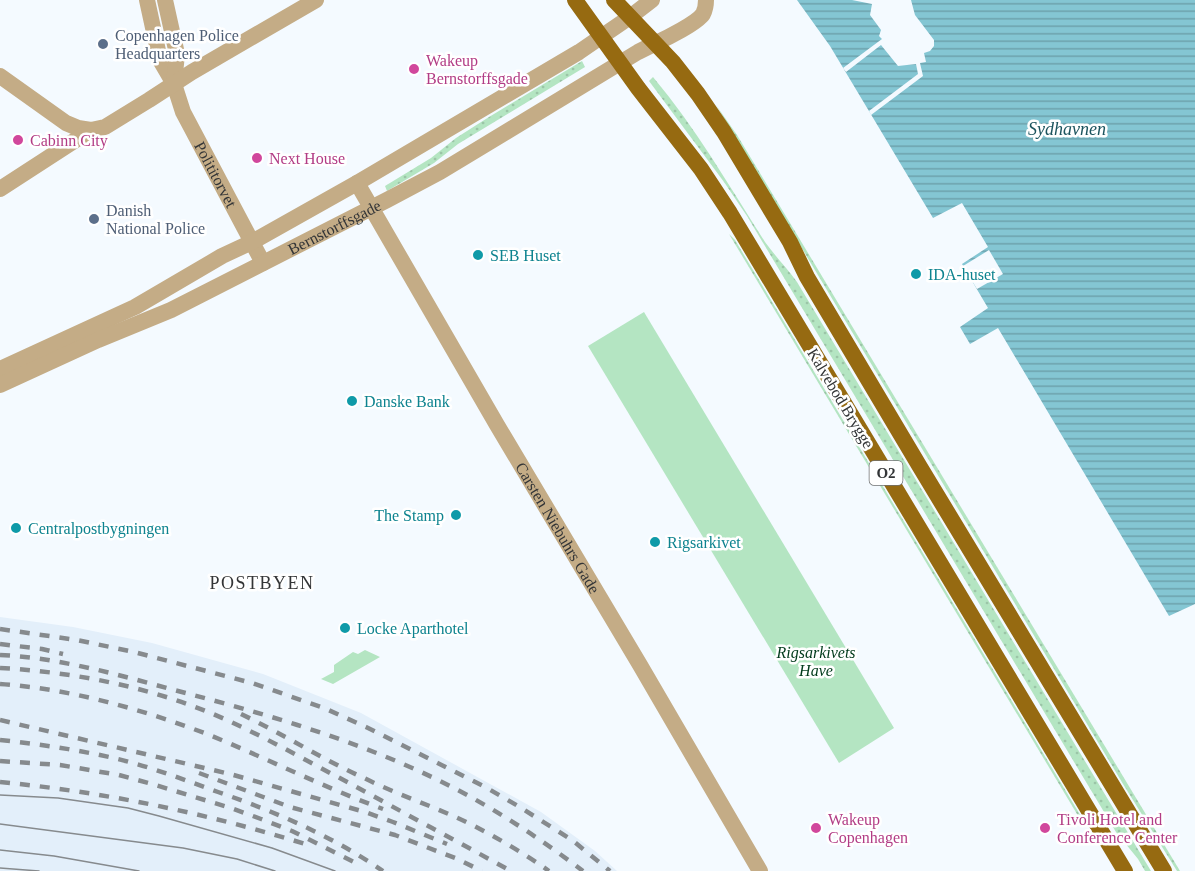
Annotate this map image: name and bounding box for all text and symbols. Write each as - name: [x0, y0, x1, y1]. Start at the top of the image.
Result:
- place label: Copenhagen Police Headquarters: [115, 27, 239, 63]
- marker: Copenhagen Police Headquarters: [96, 37, 110, 51]
- place label: Wakeup Bernstorffsgade: [426, 52, 528, 88]
- marker: Wakeup Bernstorffsgade: [407, 62, 421, 76]
- water label: Sydhavnen: [1028, 119, 1106, 139]
- place label: Cabinn City: [30, 132, 108, 150]
- marker: Cabinn City: [11, 133, 25, 147]
- street label: Polititorvet: [191, 139, 240, 211]
- place label: Next House: [269, 150, 345, 167]
- marker: Next House: [250, 151, 264, 165]
- street label: Bernstorffsgade: [285, 197, 384, 258]
- place label: Danish National Police: [106, 202, 205, 237]
- marker: Danish National Police: [87, 212, 101, 226]
- place label: SEB Huset: [490, 247, 561, 264]
- marker: SEB Huset: [471, 248, 485, 262]
- place label: IDA-huset: [928, 266, 996, 283]
- marker: IDA-huset: [909, 267, 923, 281]
- street label: Kalvebod Brygge: [803, 345, 877, 452]
- place label: Danske Bank: [364, 393, 450, 410]
- marker: Danske Bank: [345, 394, 359, 408]
- street label: Carsten Niebuhrs Gade: [512, 459, 603, 596]
- road number: O2: [870, 461, 902, 485]
- place label: The Stamp: [374, 507, 444, 525]
- marker: The Stamp: [449, 508, 463, 522]
- place label: Centralpostbygningen: [28, 520, 169, 538]
- marker: Centralpostbygningen: [9, 521, 23, 535]
- place label: Rigsarkivet: [667, 534, 741, 552]
- marker: Rigsarkivet: [648, 535, 662, 549]
- district label: POSTBYEN: [209, 573, 315, 593]
- place label: Locke Aparthotel: [357, 620, 469, 638]
- marker: Locke Aparthotel: [338, 621, 352, 635]
- park label: Rigsarkivets Have: [775, 644, 856, 679]
- place label: Wakeup Copenhagen: [828, 811, 908, 847]
- place label: Tivoli Hotel and Conference Center: [1057, 811, 1178, 846]
- marker: Wakeup Copenhagen: [809, 821, 823, 835]
- marker: Tivoli Hotel and Conference Center: [1038, 821, 1052, 835]

